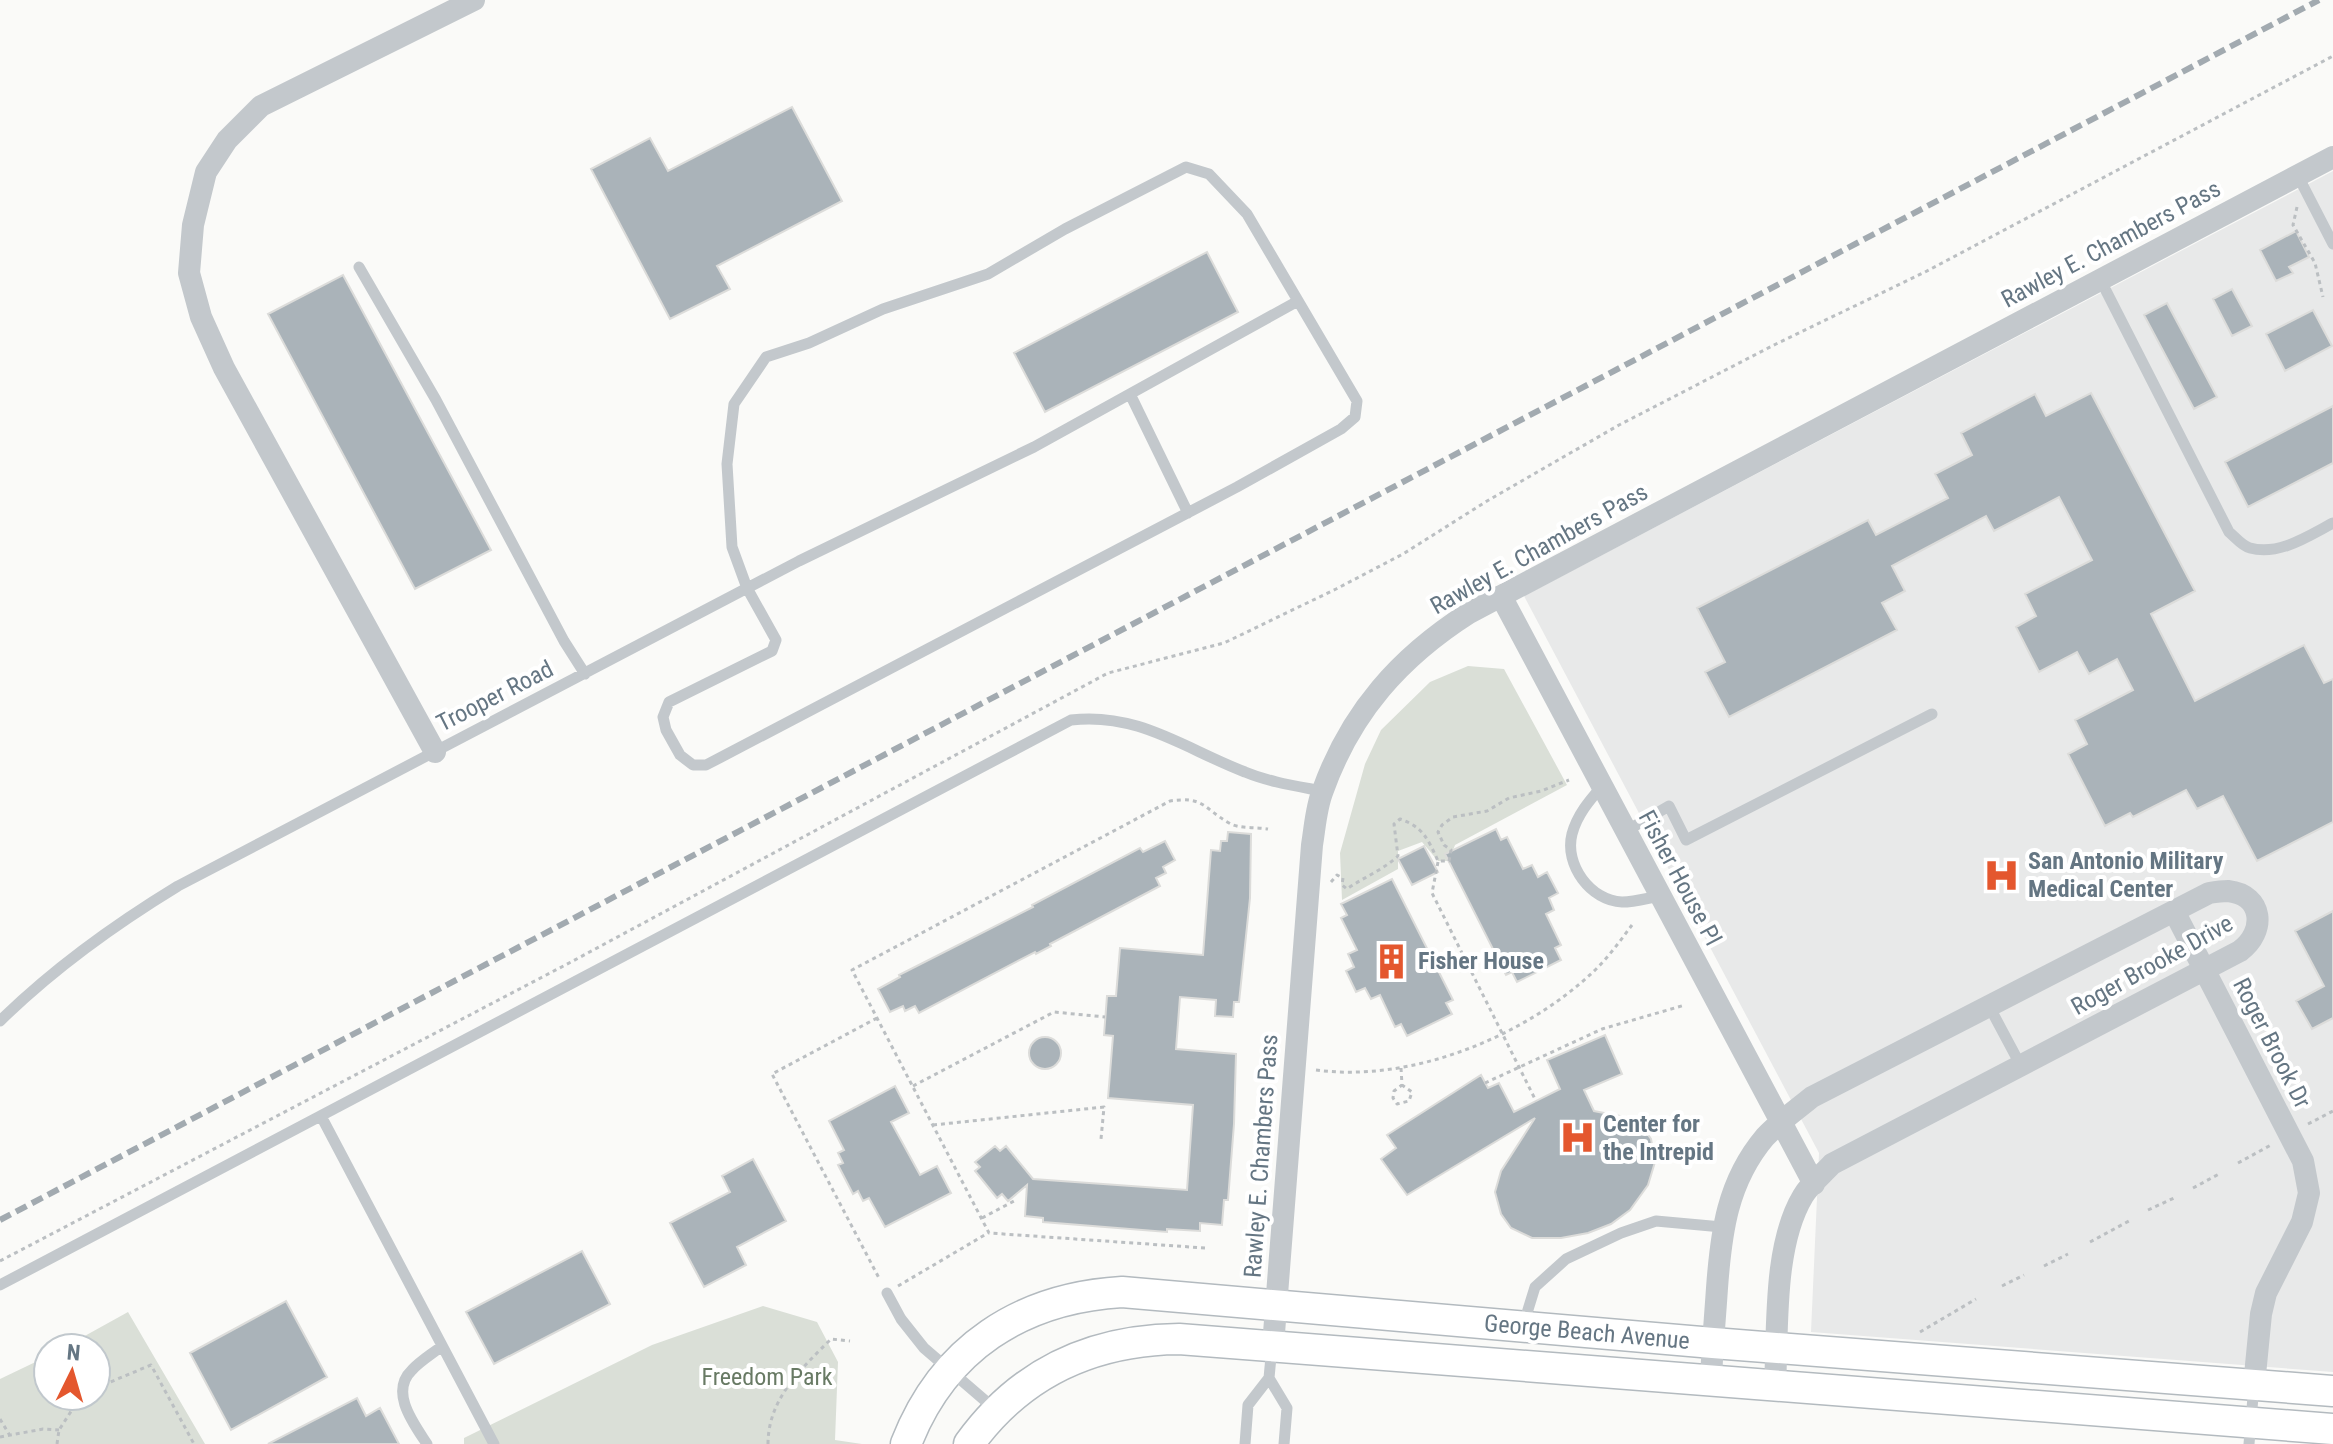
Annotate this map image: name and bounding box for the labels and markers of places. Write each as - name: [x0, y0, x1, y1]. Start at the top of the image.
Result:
- place label: San Antonio Military Medical Center: [2028, 847, 2224, 903]
- hospital icon: San Antonio Military Medical Center: [1983, 856, 2021, 894]
- building icon: Fisher House: [1373, 942, 1411, 980]
- place label: Fisher House: [1418, 947, 1544, 975]
- place label: Center for the Intrepid: [1603, 1110, 1714, 1166]
- hospital icon: Center for the Intrepid: [1558, 1119, 1596, 1157]

